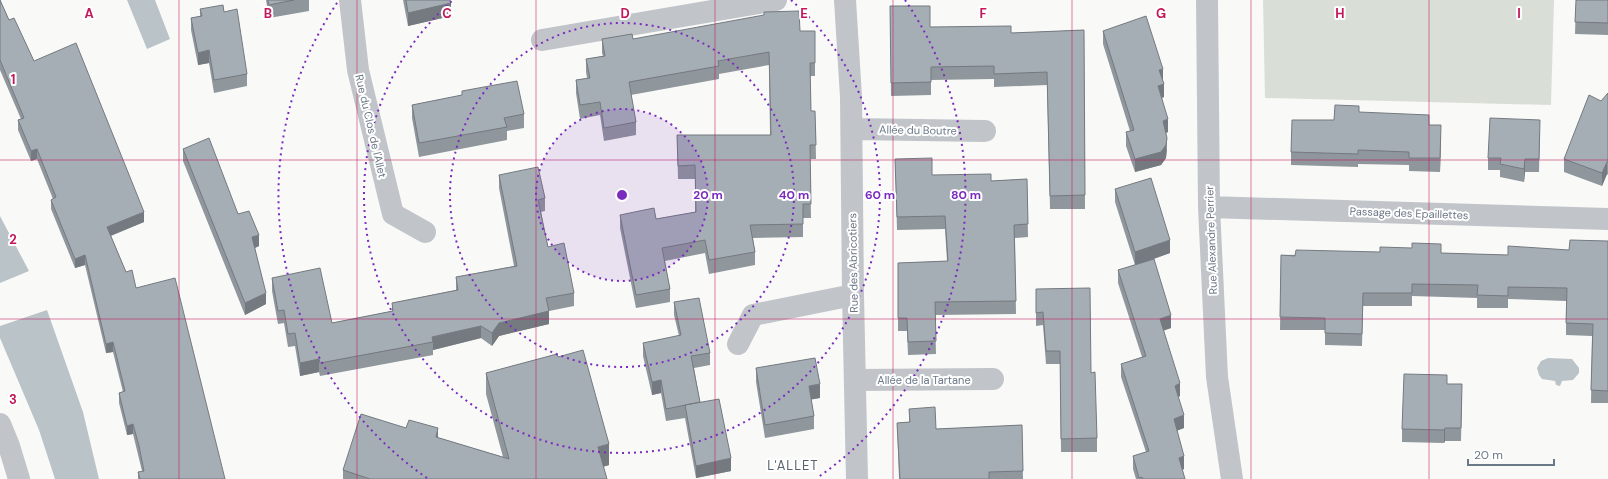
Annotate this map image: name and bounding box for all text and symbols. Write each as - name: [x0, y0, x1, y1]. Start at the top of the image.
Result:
- text: A: [84, 5, 94, 22]
- text: B: [264, 5, 272, 22]
- text: C: [442, 5, 452, 22]
- text: D: [620, 5, 630, 22]
- text: E: [800, 5, 808, 22]
- text: F: [979, 5, 987, 22]
- text: G: [1156, 5, 1166, 22]
- text: H: [1335, 5, 1345, 22]
- text: I: [1517, 5, 1521, 22]
- text: 1: [11, 71, 15, 88]
- street label: Rue du Clos de l'Allet: [352, 73, 390, 179]
- street label: Allée du Boutre: [879, 122, 957, 138]
- street label: Rue Alexandre Perrier: [1202, 185, 1220, 295]
- text: 20 m: [693, 187, 723, 203]
- text: 40 m: [779, 187, 809, 203]
- text: 60 m: [865, 187, 895, 203]
- text: 80 m: [951, 187, 981, 203]
- centre of rings: [615, 188, 629, 202]
- street label: Passage des Epaillettes: [1349, 204, 1469, 222]
- street label: Rue des Abricotiers: [845, 213, 861, 313]
- text: 2: [9, 231, 17, 248]
- street label: Allée de la Tartane: [877, 373, 971, 387]
- text: 3: [9, 391, 17, 408]
- scale bar: [1468, 441, 1554, 467]
- text: 20 m: [1474, 447, 1503, 463]
- district label: L'ALLET: [767, 457, 819, 474]

